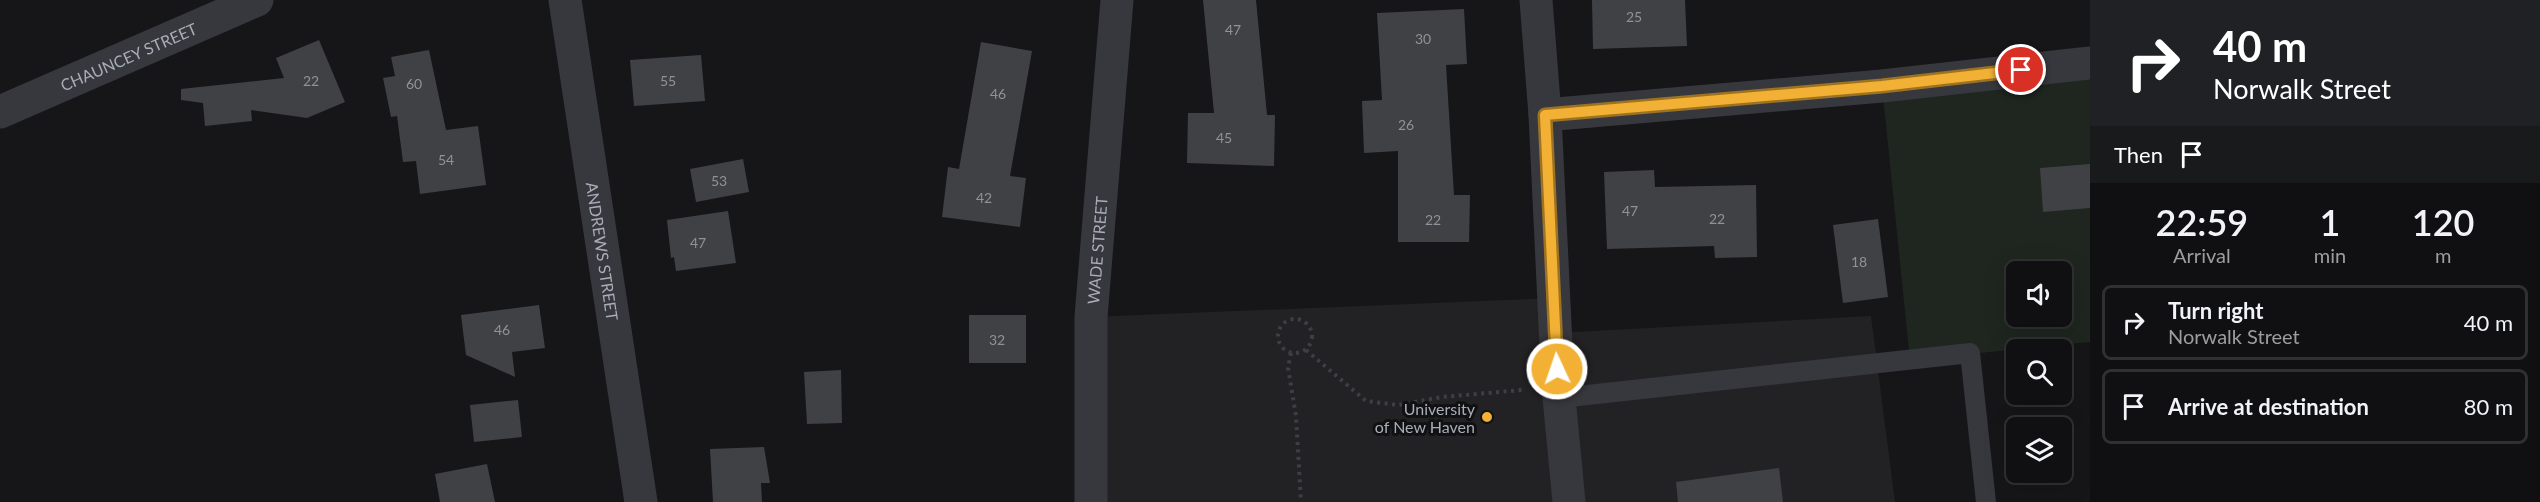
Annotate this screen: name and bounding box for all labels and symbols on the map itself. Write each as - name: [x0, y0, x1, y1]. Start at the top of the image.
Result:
- house number: 25: [1626, 8, 1642, 25]
- street label: CHAUNCEY STREET: [57, 18, 200, 94]
- house number: 47: [1225, 21, 1241, 38]
- house number: 30: [1415, 30, 1431, 47]
- pin: [1995, 44, 2046, 95]
- house number: 22: [303, 72, 319, 89]
- house number: 55: [660, 72, 676, 89]
- house number: 60: [406, 75, 422, 92]
- house number: 46: [990, 85, 1006, 102]
- house number: 26: [1398, 116, 1414, 133]
- house number: 45: [1216, 129, 1232, 146]
- house number: 54: [438, 151, 454, 168]
- house number: 53: [711, 172, 727, 189]
- street label: ANDREWS STREET: [583, 181, 623, 322]
- house number: 42: [976, 189, 992, 206]
- street label: WADE STREET: [1083, 195, 1110, 305]
- house number: 47: [1622, 202, 1638, 219]
- house number: 22: [1709, 210, 1725, 227]
- house number: 22: [1425, 211, 1441, 228]
- house number: 47: [690, 234, 706, 251]
- house number: 18: [1851, 253, 1867, 270]
- house number: 46: [494, 321, 510, 338]
- house number: 32: [989, 331, 1005, 348]
- position arrow: [1525, 337, 1589, 401]
- place label: University of New Haven: [1375, 399, 1476, 436]
- marker: University of New Haven: [1480, 410, 1494, 424]

